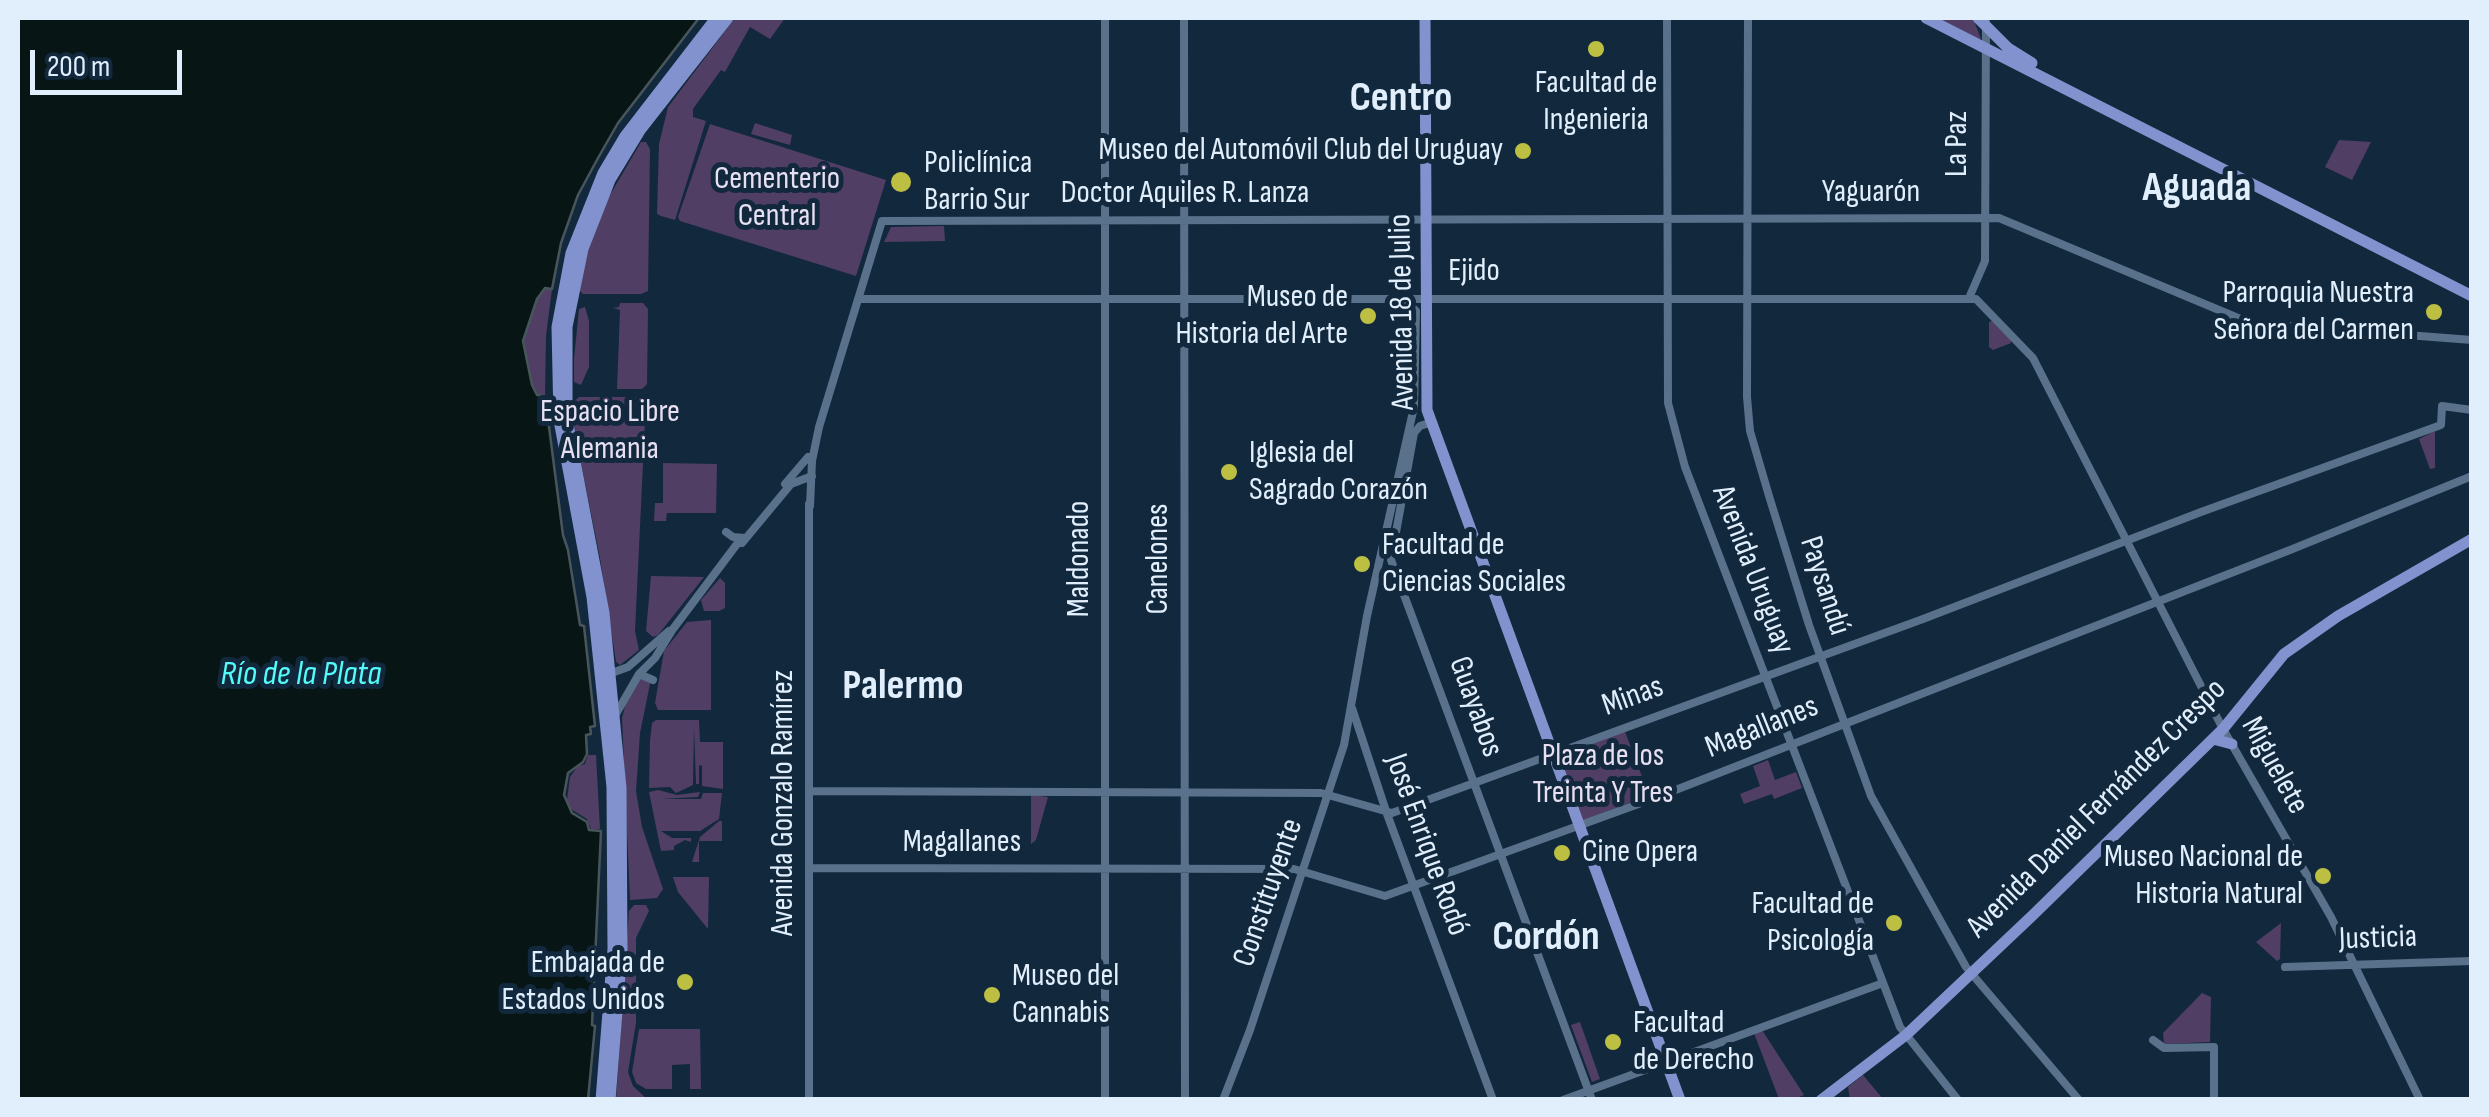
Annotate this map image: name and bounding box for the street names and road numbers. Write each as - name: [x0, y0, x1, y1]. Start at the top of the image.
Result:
- street label: La Paz: [1939, 111, 1977, 177]
- street label: Yaguarón: [1822, 174, 1920, 212]
- street label: Doctor Aquiles R. Lanza: [1061, 175, 1309, 213]
- street label: Avenida 18 de Julio: [1382, 214, 1424, 410]
- street label: Ejido: [1448, 253, 1500, 291]
- street label: Avenida Uruguay: [1702, 480, 1802, 660]
- street label: Maldonado: [1061, 501, 1099, 617]
- street label: Canelones: [1140, 503, 1178, 615]
- street label: Paysandú: [1790, 532, 1858, 640]
- street label: Guayabos: [1439, 652, 1511, 762]
- street label: Minas: [1597, 668, 1669, 726]
- street label: Avenida Gonzalo Ramírez: [765, 670, 803, 936]
- street label: Avenida Daniel Fernández Crespo: [1959, 671, 2235, 947]
- street label: Magallanes: [1700, 688, 1824, 768]
- street label: Miguelete: [2232, 711, 2316, 821]
- street label: José Enrique Rodó: [1375, 749, 1477, 941]
- street label: Constituyente: [1226, 814, 1312, 972]
- street label: Magallanes: [903, 824, 1021, 862]
- street label: Justicia: [2338, 918, 2418, 960]

